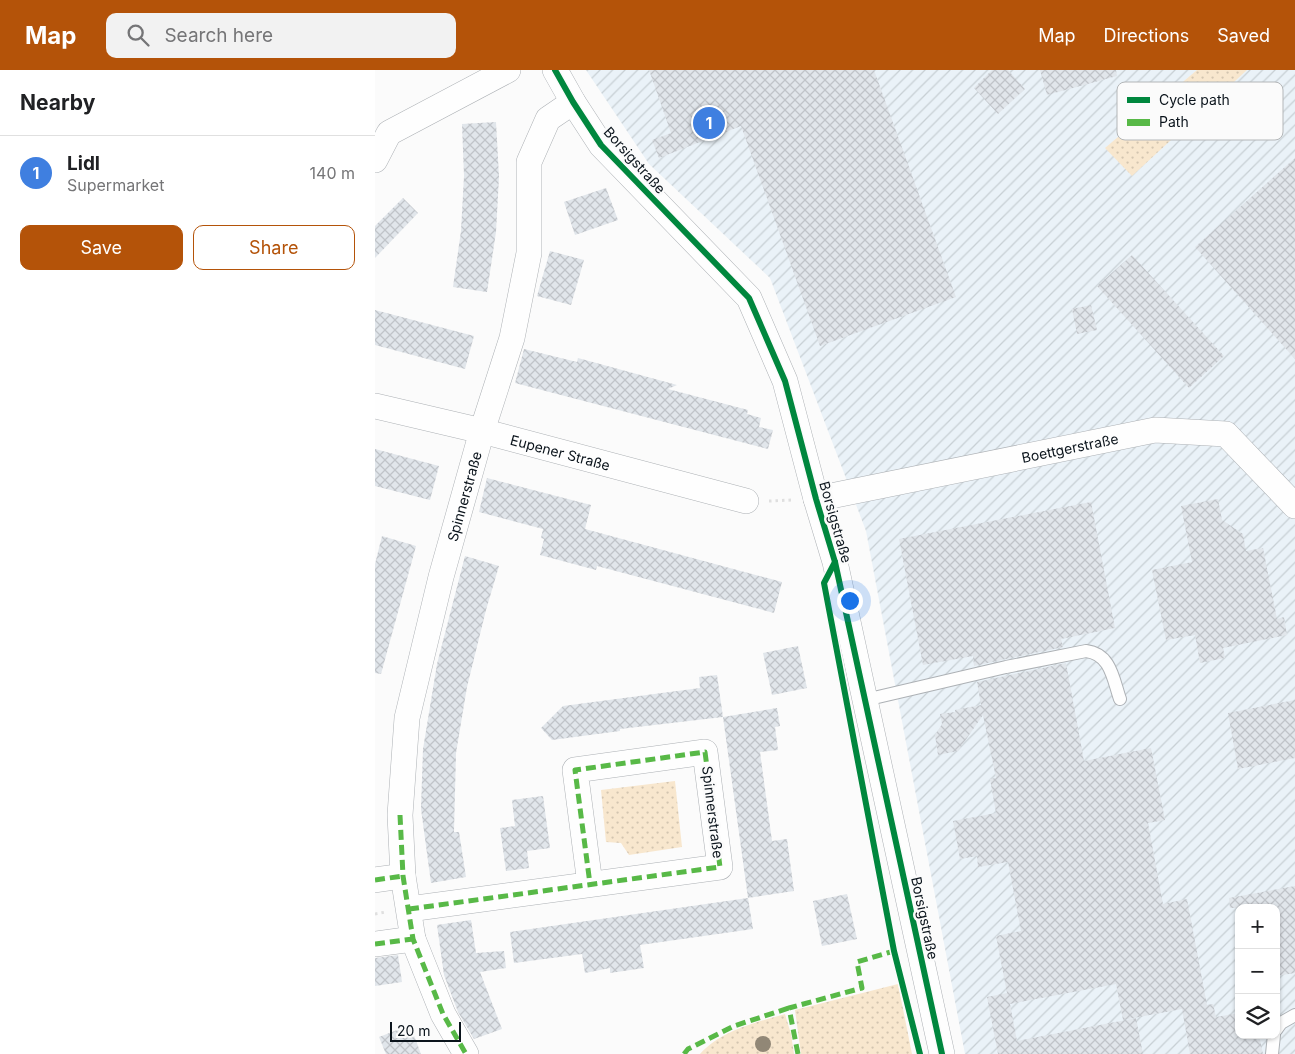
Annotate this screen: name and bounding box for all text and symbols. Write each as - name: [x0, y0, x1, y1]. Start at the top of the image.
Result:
- search box: [106, 13, 456, 58]
- text: Map: [25, 21, 76, 50]
- icon: search: [124, 21, 152, 49]
- text: Search here: [164, 24, 273, 47]
- text: Map: [1038, 25, 1076, 46]
- text: Directions: [1104, 25, 1189, 46]
- text: Saved: [1217, 25, 1270, 46]
- legend: [1117, 82, 1283, 140]
- text: Nearby: [20, 90, 95, 115]
- text: Cycle path: [1159, 91, 1230, 108]
- pin: 1: [693, 104, 725, 142]
- text: Path: [1159, 113, 1189, 130]
- street label: Borsigstraße: [601, 123, 669, 197]
- text: Lidl: [67, 152, 100, 175]
- text: 1: [33, 163, 39, 183]
- text: 140 m: [310, 163, 355, 183]
- text: Supermarket: [67, 175, 164, 195]
- button: Save: [20, 225, 183, 270]
- button: Share: [193, 225, 355, 270]
- street label: Boettgerstraße: [1020, 429, 1120, 465]
- street label: Eupener Straße: [509, 430, 612, 473]
- street label: Spinnerstraße: [443, 449, 484, 543]
- street label: Borsigstraße: [816, 479, 856, 565]
- your location: [837, 588, 863, 614]
- street label: Spinnerstraße: [699, 765, 727, 859]
- street label: Borsigstraße: [908, 875, 942, 961]
- map controls: [1235, 904, 1280, 1039]
- button: +: [1235, 904, 1280, 949]
- button: −: [1235, 949, 1280, 994]
- button: layers: [1235, 994, 1280, 1039]
- scale bar: [390, 1019, 461, 1042]
- text: 20 m: [397, 1022, 431, 1039]

